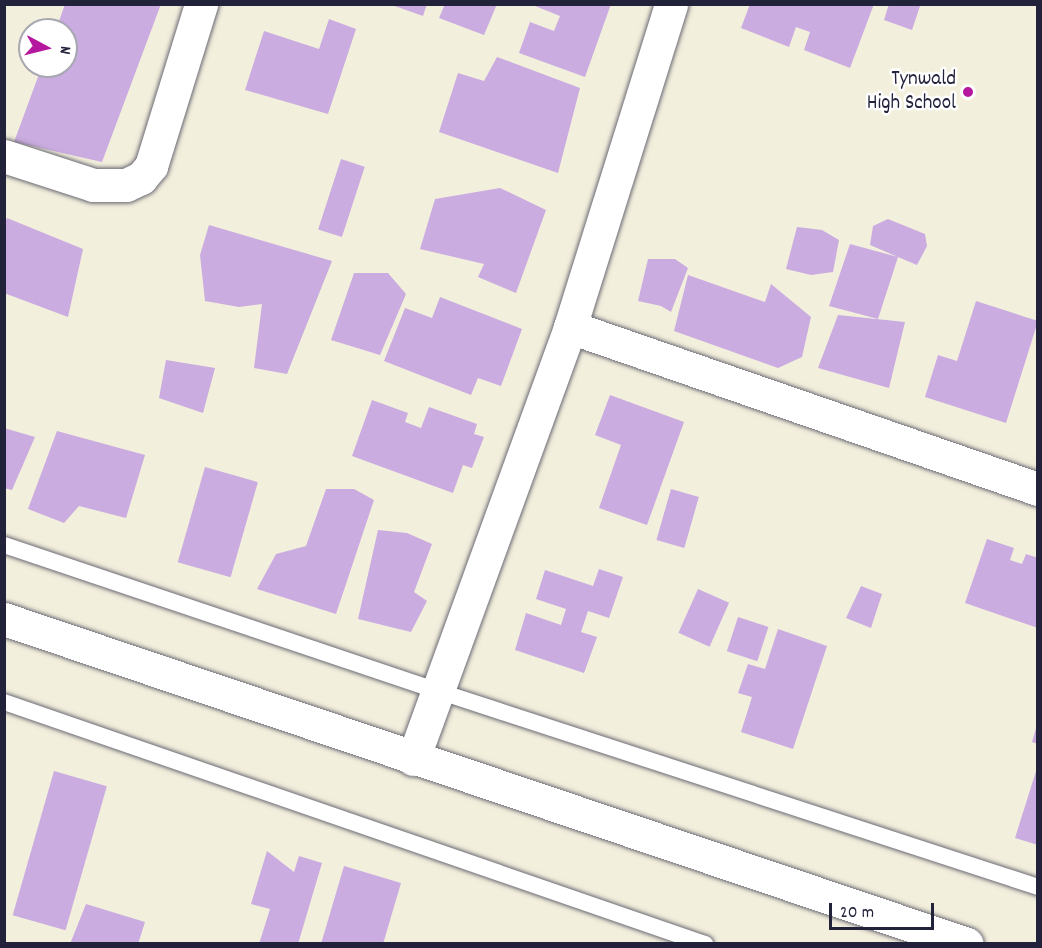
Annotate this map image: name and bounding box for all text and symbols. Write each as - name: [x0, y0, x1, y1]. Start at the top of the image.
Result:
- north arrow: [18, 18, 78, 78]
- text: N: [52, 45, 76, 55]
- place label: Tynwald High School: [867, 67, 956, 117]
- marker: Tynwald High School: [961, 85, 975, 99]
- scale bar: [832, 891, 937, 929]
- text: 20 m: [840, 901, 874, 926]

